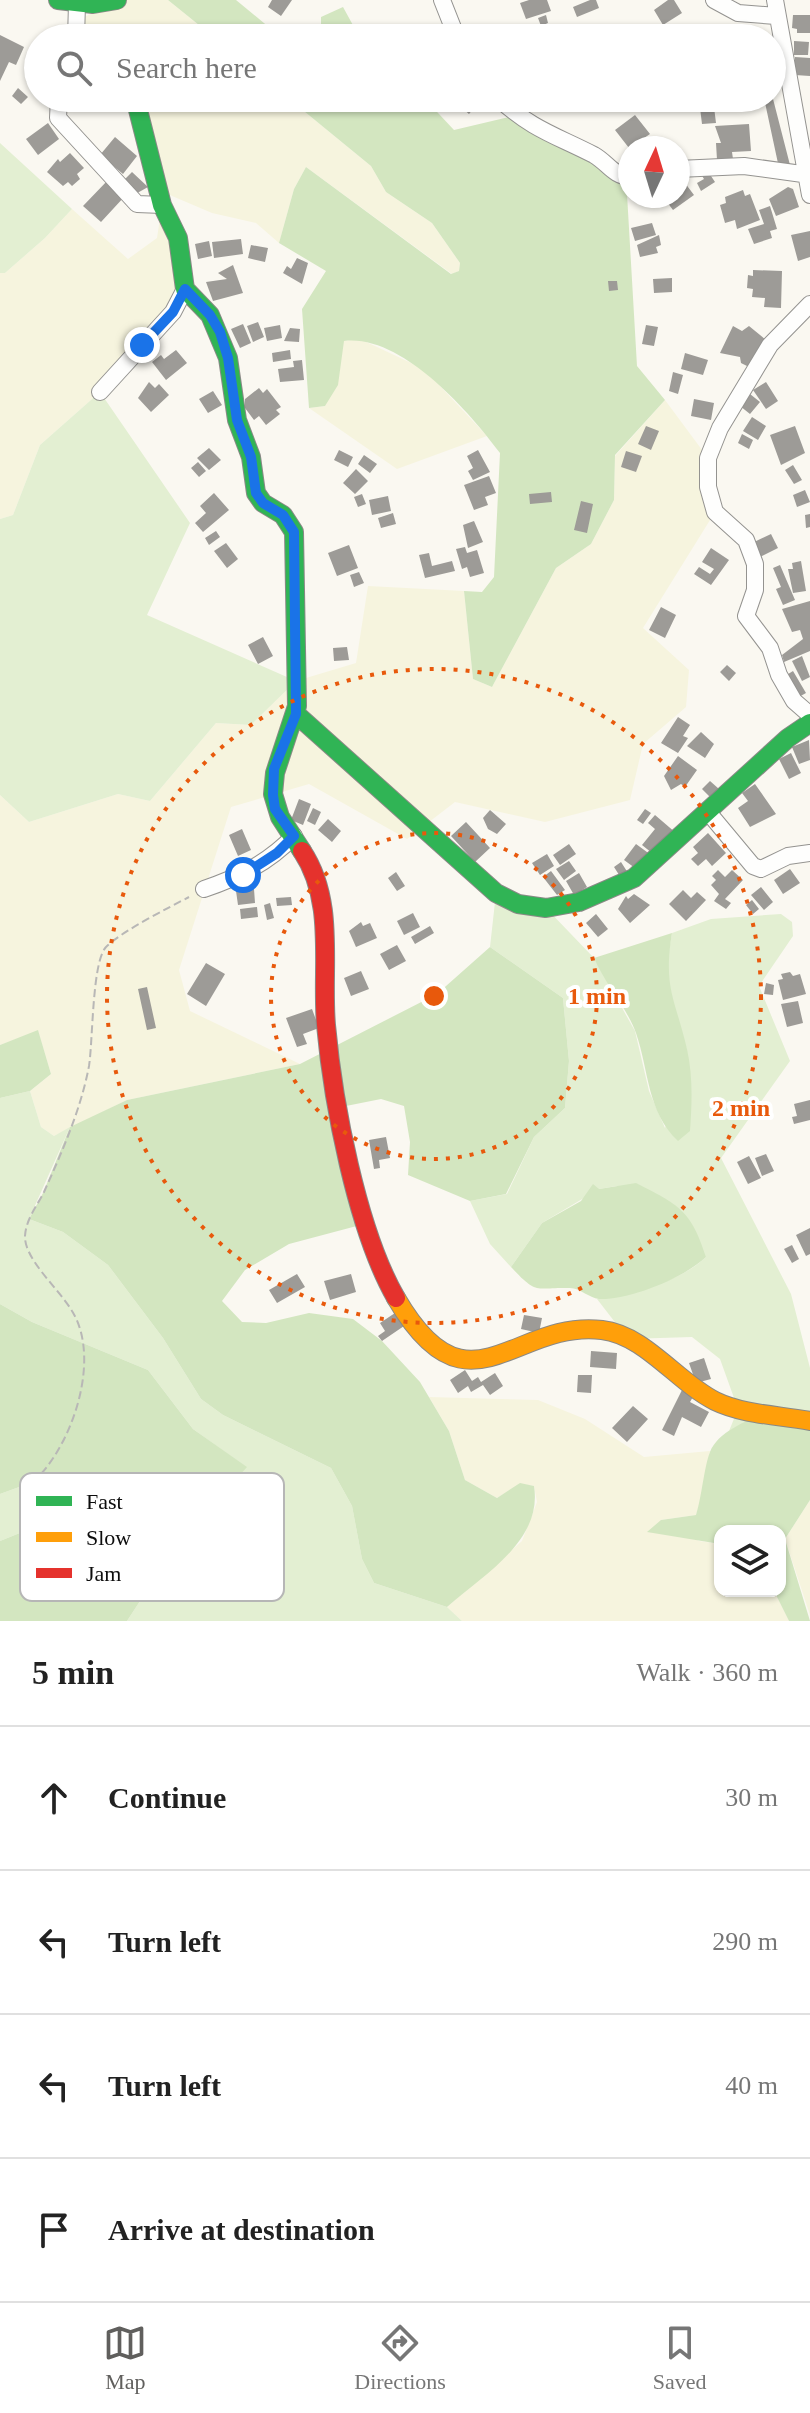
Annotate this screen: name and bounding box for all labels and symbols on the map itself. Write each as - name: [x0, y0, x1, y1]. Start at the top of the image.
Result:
- north arrow: [618, 136, 690, 208]
- route end: [124, 327, 160, 363]
- route start: [225, 857, 261, 893]
- centre of rings: [420, 982, 448, 1010]
- text: 1 min: [568, 983, 626, 1009]
- text: 2 min: [712, 1095, 770, 1121]
- legend: [20, 1473, 284, 1601]
- text: Fast: [86, 1489, 123, 1514]
- text: Slow: [86, 1525, 131, 1550]
- text: Jam: [86, 1561, 121, 1586]

